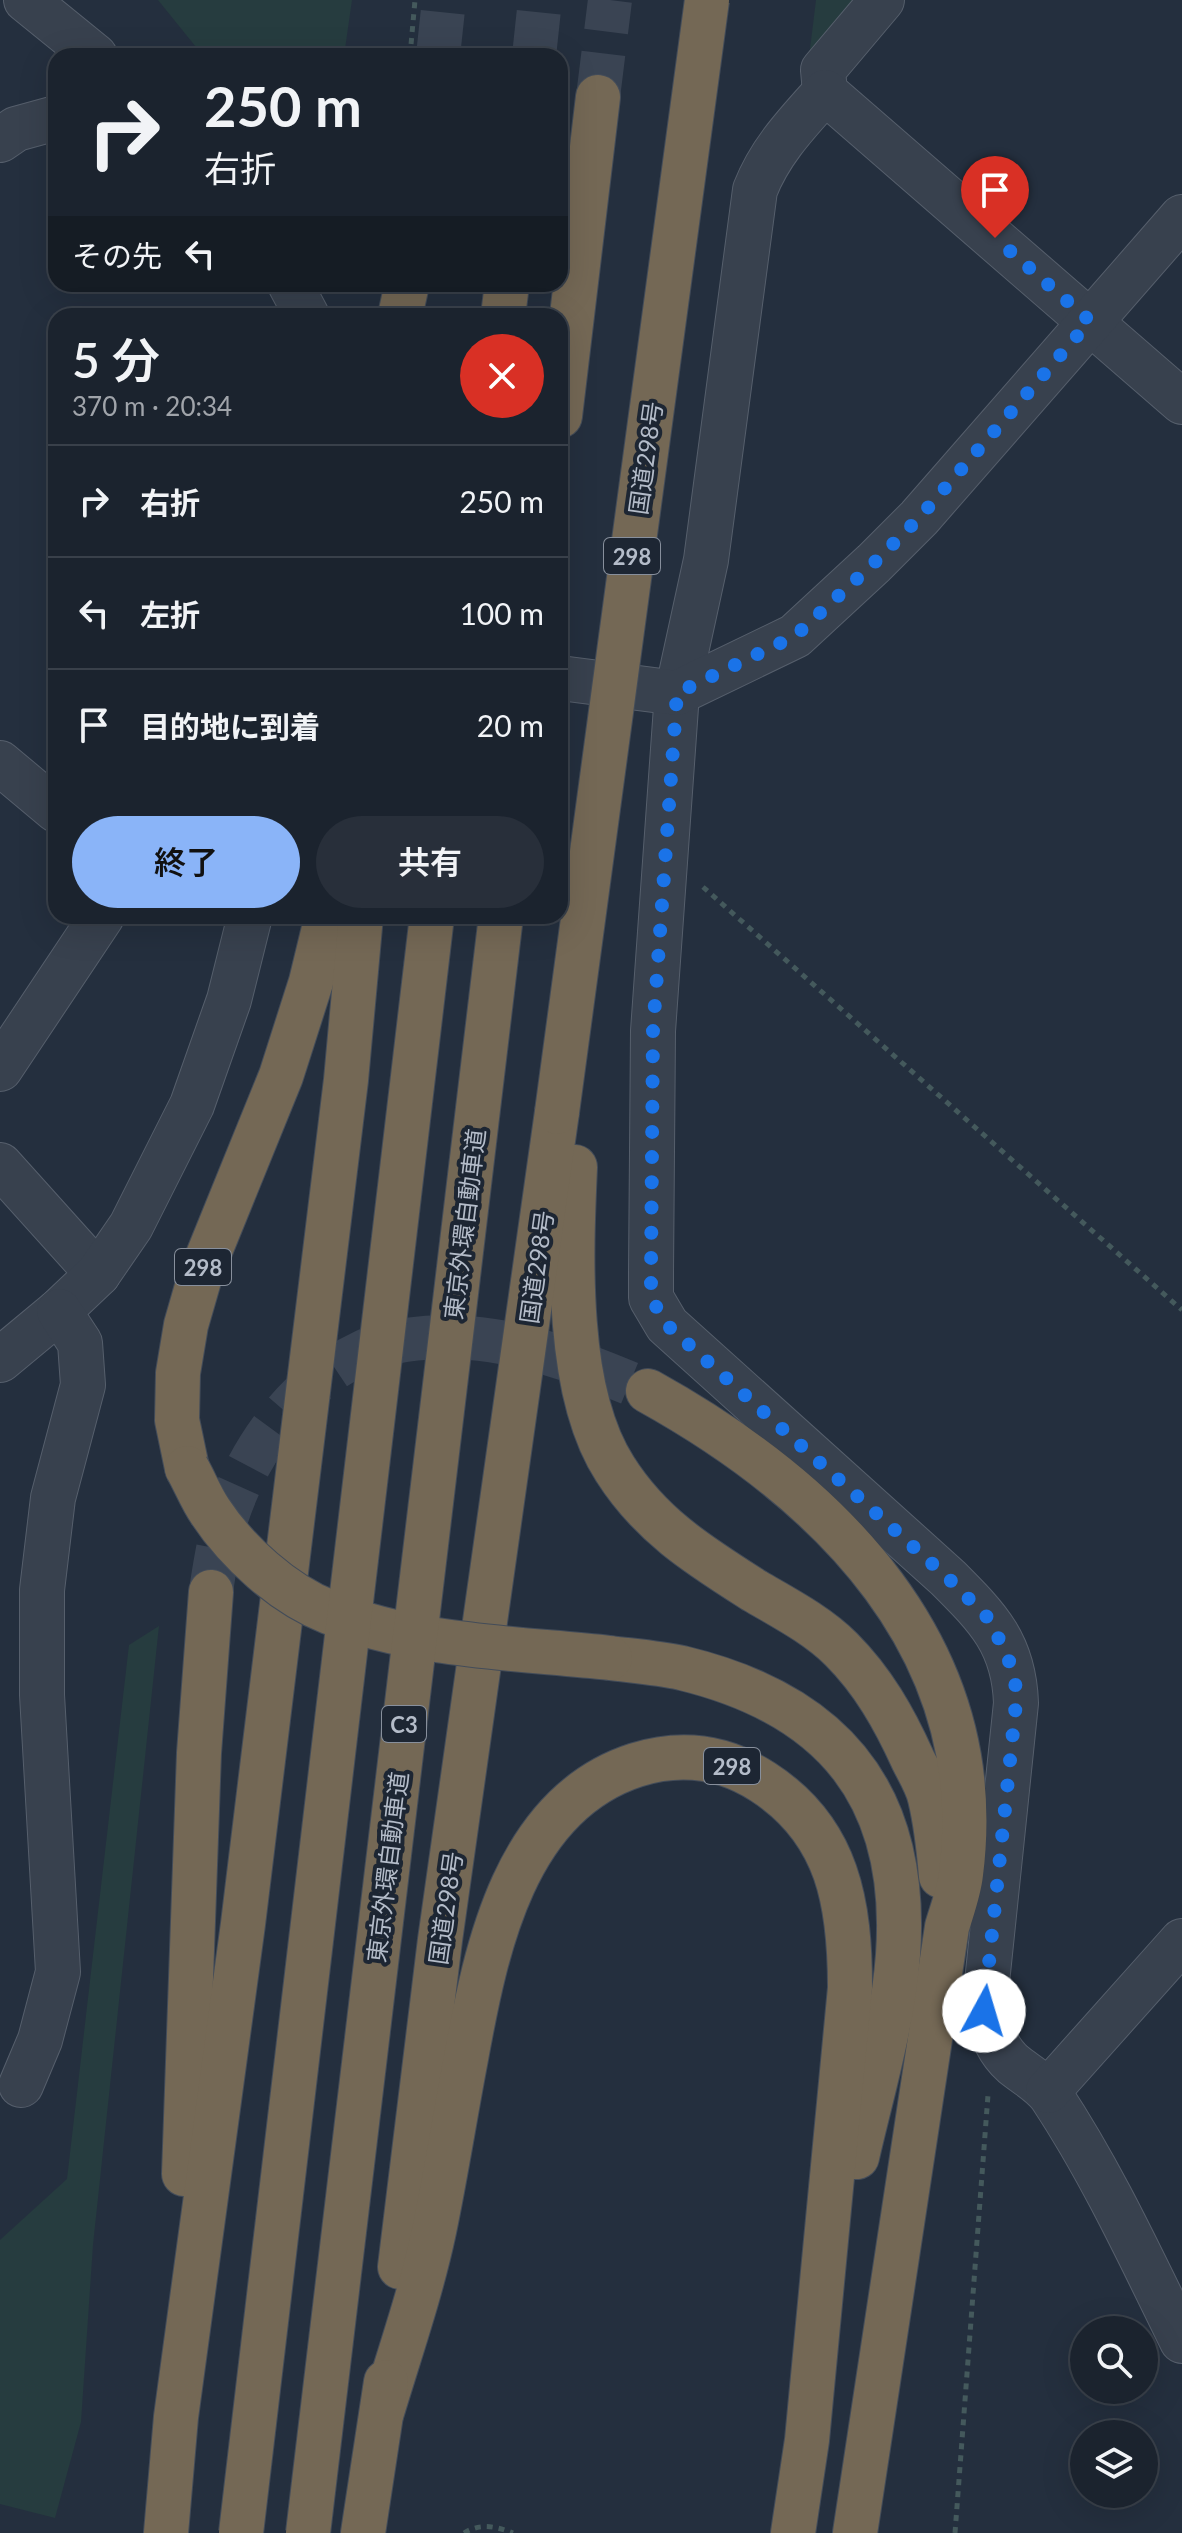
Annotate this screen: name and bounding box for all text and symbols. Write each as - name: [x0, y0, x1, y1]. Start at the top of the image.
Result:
- text: 250 m: [204, 72, 362, 139]
- icon: right: [72, 80, 176, 184]
- text: 右折: [204, 146, 276, 190]
- pin: [961, 156, 1029, 238]
- icon: arrive: [973, 168, 1017, 212]
- icon: left: [178, 232, 222, 276]
- text: その先: [72, 237, 162, 273]
- text: 5 分: [72, 331, 160, 388]
- button: close: [460, 334, 544, 418]
- text: 370 m · 20:34: [72, 390, 232, 422]
- street label: 国道298号: [623, 400, 667, 516]
- icon: right: [72, 479, 116, 523]
- text: 250 m: [459, 483, 544, 519]
- text: 右折: [140, 484, 200, 520]
- road number: 298: [604, 538, 660, 574]
- icon: left: [72, 591, 116, 635]
- text: 100 m: [459, 595, 544, 631]
- text: 左折: [140, 596, 200, 632]
- icon: arrive: [72, 703, 116, 747]
- text: 20 m: [477, 707, 544, 743]
- text: 目的地に到着: [140, 708, 320, 744]
- button: 終了: [72, 816, 300, 908]
- button: 共有: [316, 816, 544, 908]
- street label: 東京外環自動車道: [438, 1127, 490, 1321]
- street label: 国道298号: [514, 1209, 558, 1325]
- road number: 298: [175, 1249, 231, 1285]
- road number: C3: [382, 1706, 426, 1742]
- road number: 298: [704, 1748, 760, 1784]
- street label: 東京外環自動車道: [361, 1770, 413, 1964]
- street label: 国道298号: [423, 1850, 467, 1966]
- position arrow: [942, 1969, 1026, 2053]
- map controls: [1070, 2316, 1158, 2508]
- button: search: [1070, 2316, 1158, 2404]
- button: layers: [1070, 2420, 1158, 2508]

